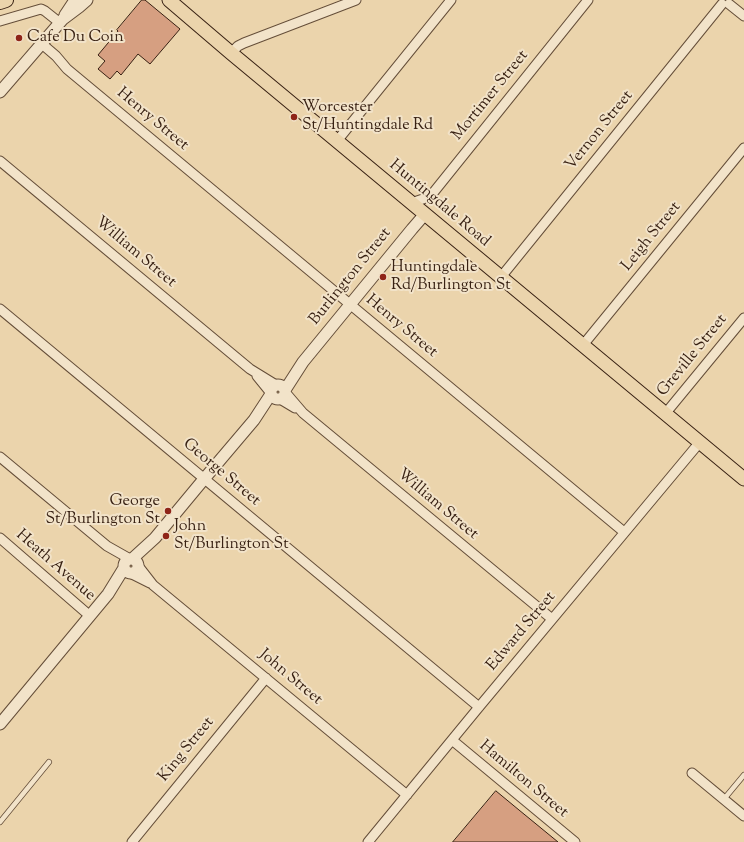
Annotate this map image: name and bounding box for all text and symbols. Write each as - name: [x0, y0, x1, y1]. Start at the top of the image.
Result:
- place label: Cafe Du Coin: [27, 28, 124, 48]
- marker: Cafe Du Coin: [14, 33, 24, 43]
- street label: Mortimer Street: [449, 47, 533, 145]
- street label: Henry Street: [112, 84, 192, 156]
- street label: Vernon Street: [562, 87, 638, 175]
- place label: Worcester St/Huntingdale Rd: [302, 98, 433, 136]
- marker: Worcester St/Huntingdale Rd: [289, 112, 299, 122]
- street label: Huntingdale Road: [385, 156, 493, 252]
- street label: Leigh Street: [618, 199, 686, 275]
- street label: William Street: [90, 213, 180, 293]
- street label: Burlington Street: [306, 224, 396, 330]
- place label: Huntingdale Rd/Burlington St: [391, 258, 511, 296]
- marker: Huntingdale Rd/Burlington St: [378, 272, 388, 282]
- street label: Henry Street: [361, 291, 441, 363]
- street label: Greville Street: [654, 311, 732, 401]
- street label: George Street: [178, 435, 264, 511]
- street label: William Street: [392, 465, 482, 545]
- place label: George St/Burlington St: [45, 492, 160, 530]
- marker: George St/Burlington St: [163, 506, 173, 516]
- place label: John St/Burlington St: [174, 517, 289, 555]
- street label: Heath Avenue: [11, 526, 99, 606]
- marker: John St/Burlington St: [161, 531, 171, 541]
- street label: Edward Street: [483, 589, 561, 675]
- street label: John Street: [254, 646, 326, 710]
- street label: King Street: [155, 714, 219, 786]
- street label: Hamilton Street: [475, 737, 571, 823]

